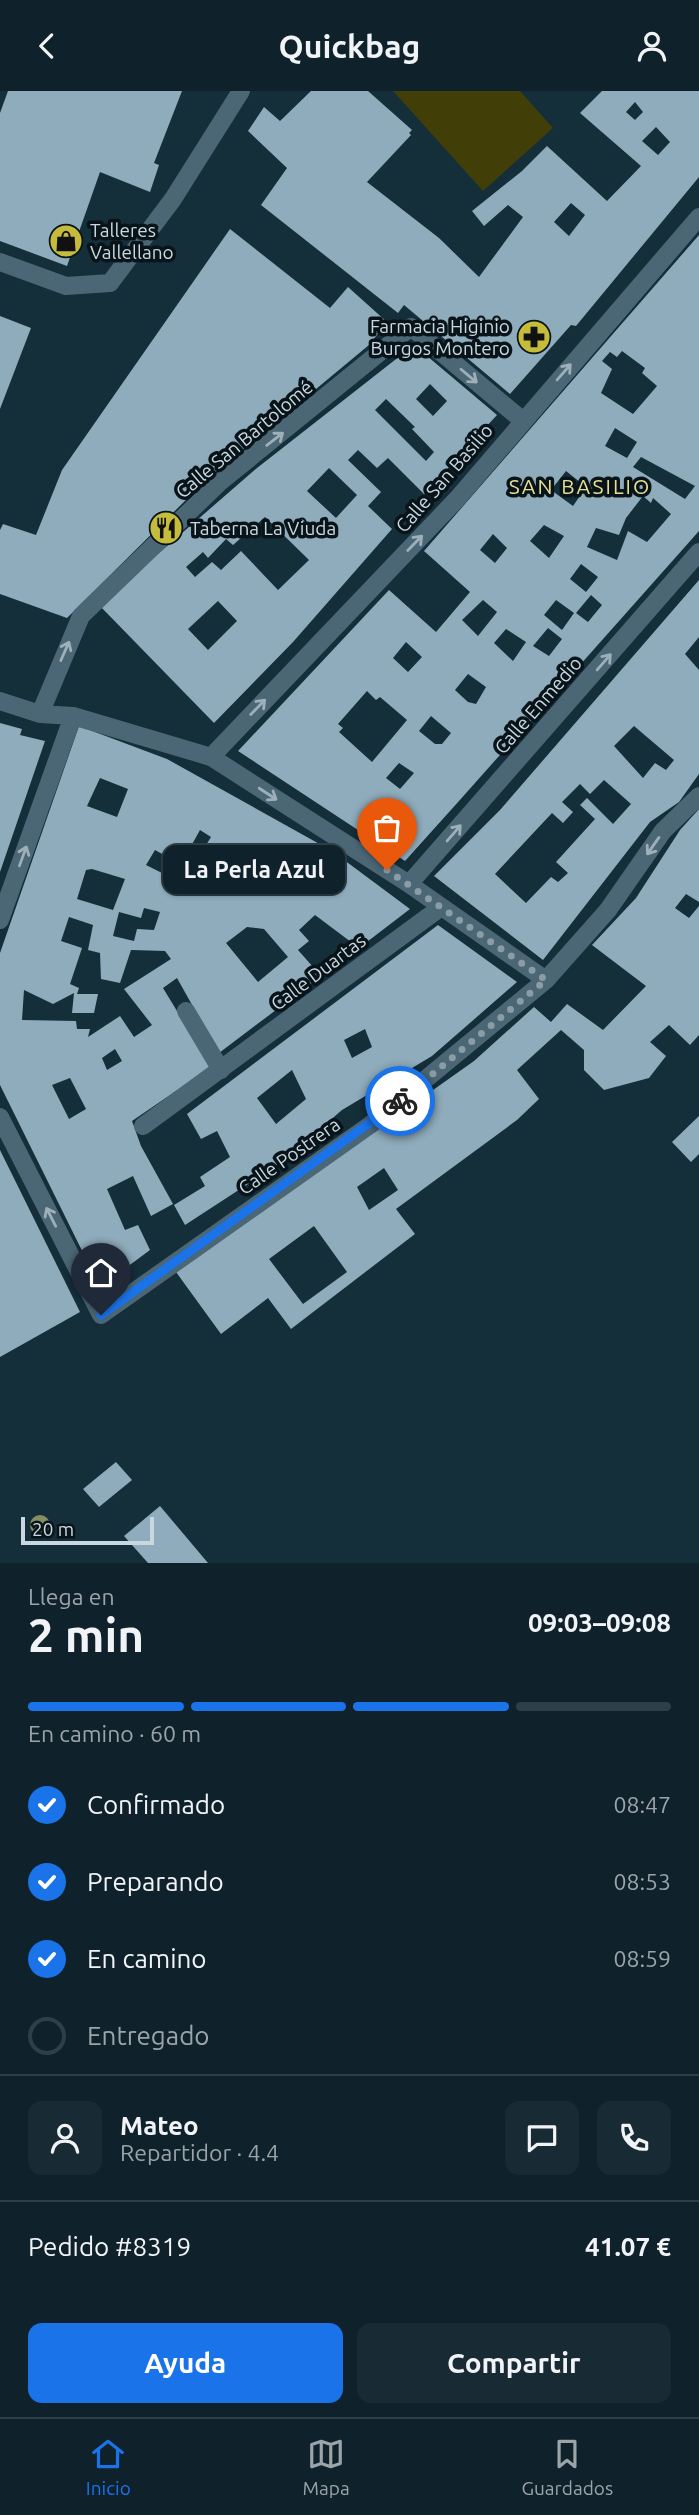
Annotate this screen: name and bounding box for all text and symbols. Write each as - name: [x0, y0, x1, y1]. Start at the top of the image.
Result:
- icon: back: [28, 27, 66, 65]
- icon: person: [633, 27, 671, 65]
- text: Quickbag: [279, 28, 420, 64]
- place label: Talleres Vallellano: [90, 219, 174, 263]
- shop icon: Talleres Vallellano: [47, 222, 85, 260]
- place label: Farmacia Higinio Burgos Montero: [370, 315, 510, 359]
- pharmacy icon: Farmacia Higinio Burgos Montero: [515, 318, 553, 356]
- one-way arrow: [556, 363, 572, 381]
- one-way arrow: [460, 368, 478, 383]
- street label: Calle San Bartolomé: [171, 375, 317, 503]
- street label: Calle San Basilio: [391, 419, 497, 537]
- one-way arrow: [265, 431, 283, 447]
- district label: SAN BASILIO: [509, 474, 651, 498]
- restaurant icon: Taberna La Viuda: [147, 509, 185, 547]
- place label: Taberna La Viuda: [190, 517, 336, 539]
- one-way arrow: [406, 535, 423, 552]
- one-way arrow: [59, 641, 72, 662]
- street label: Calle Enmedio: [490, 652, 586, 758]
- one-way arrow: [596, 653, 612, 671]
- one-way arrow: [249, 699, 266, 716]
- one-way arrow: [258, 786, 277, 801]
- pin: [357, 798, 417, 870]
- icon: bag: [368, 809, 406, 847]
- one-way arrow: [446, 824, 462, 842]
- one-way arrow: [646, 836, 660, 855]
- one-way arrow: [18, 845, 30, 867]
- callout: La Perla Azul: [163, 845, 345, 895]
- text: La Perla Azul: [183, 857, 325, 882]
- street label: Calle Duartas: [266, 929, 370, 1015]
- courier: [365, 1066, 435, 1136]
- icon: bike: [381, 1082, 419, 1120]
- street label: Calle Postrera: [234, 1113, 344, 1199]
- one-way arrow: [44, 1207, 57, 1228]
- pin: [71, 1243, 131, 1315]
- icon: home: [82, 1254, 120, 1292]
- scale bar: [21, 1514, 154, 1546]
- text: 20 m: [32, 1518, 74, 1540]
- text: Llega en: [28, 1584, 115, 1609]
- text: 09:03–09:08: [528, 1608, 671, 1637]
- text: 2 min: [28, 1609, 144, 1661]
- text: En camino · 60 m: [28, 1721, 201, 1746]
- icon: check: [28, 1786, 66, 1824]
- text: Confirmado: [87, 1790, 225, 1819]
- text: 08:47: [613, 1792, 671, 1817]
- icon: check: [28, 1863, 66, 1901]
- text: Preparando: [87, 1867, 224, 1896]
- text: 08:53: [613, 1869, 671, 1894]
- icon: check: [28, 1940, 66, 1978]
- text: En camino: [87, 1944, 207, 1973]
- text: 08:59: [613, 1946, 671, 1971]
- text: Entregado: [87, 2021, 210, 2050]
- button: person: [28, 2101, 102, 2175]
- button: chat: [505, 2101, 579, 2175]
- button: phone: [597, 2101, 671, 2175]
- text: Mateo: [120, 2111, 199, 2140]
- text: Repartidor · 4.4: [120, 2140, 279, 2165]
- text: Pedido #8319: [28, 2232, 191, 2261]
- text: 41.07 €: [585, 2232, 671, 2261]
- button: Ayuda: [28, 2323, 343, 2403]
- button: Compartir: [357, 2323, 671, 2403]
- tab: Inicio: [86, 2435, 131, 2499]
- tab: Mapa: [302, 2435, 350, 2499]
- tab: Guardados: [521, 2435, 613, 2499]

